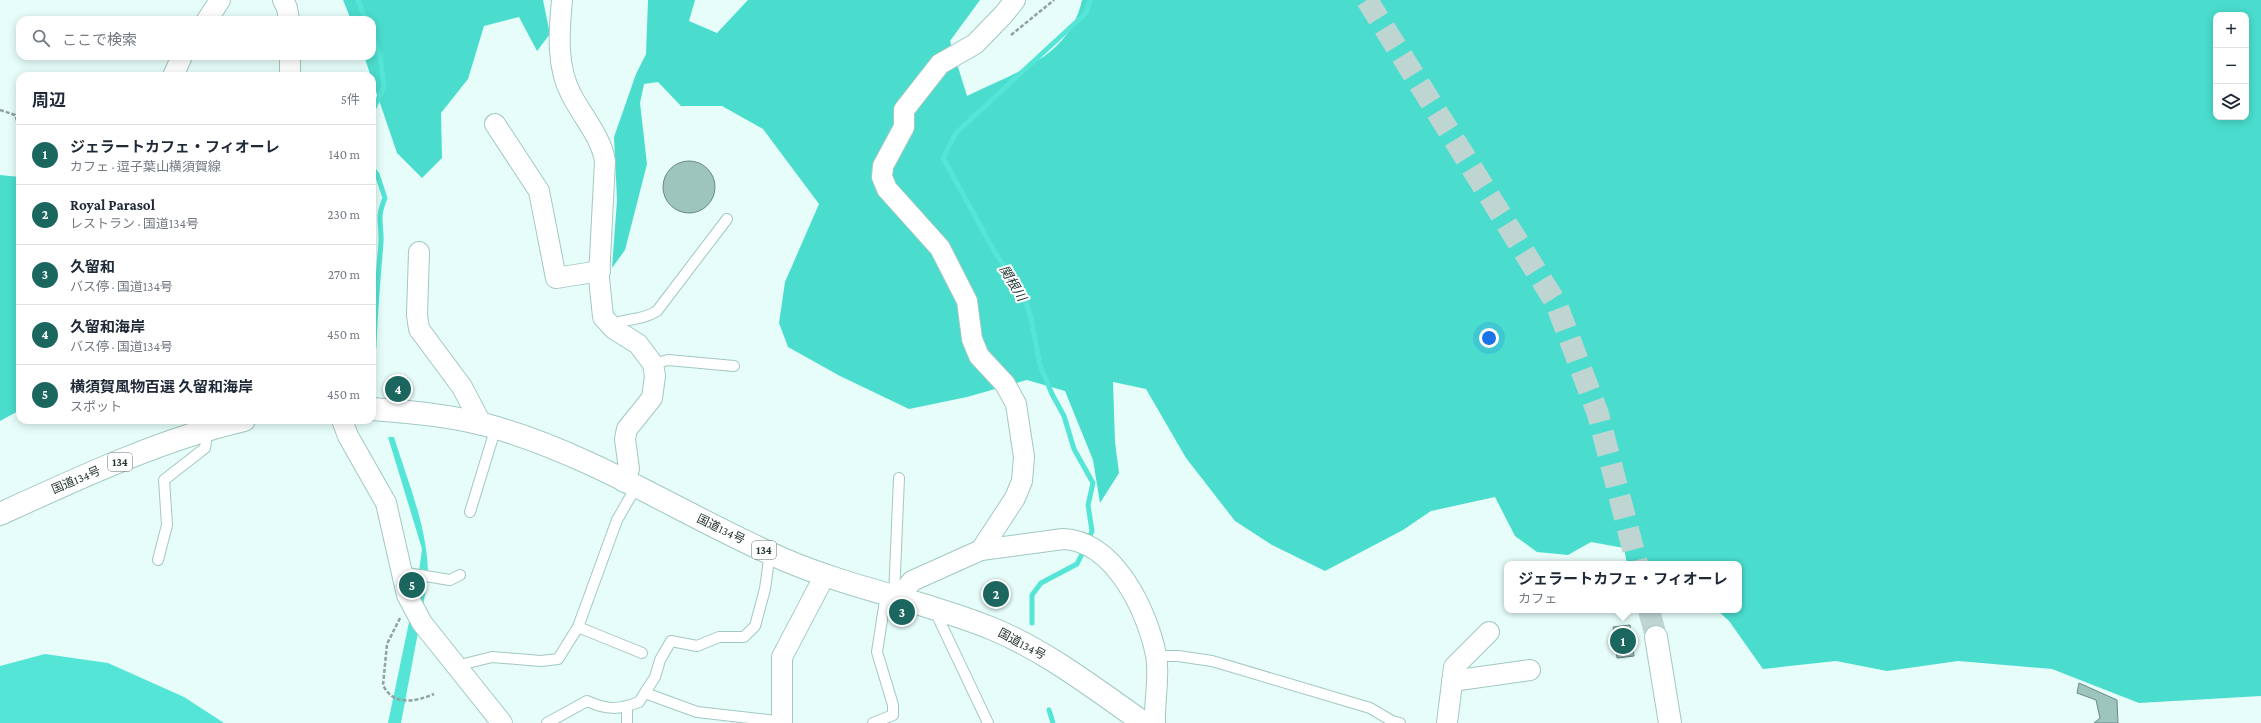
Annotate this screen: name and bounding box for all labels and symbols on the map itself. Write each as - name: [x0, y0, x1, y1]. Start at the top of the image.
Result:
- water label: 関根川: [997, 262, 1030, 305]
- your location: [1479, 328, 1499, 348]
- pin: 4: [385, 374, 411, 404]
- road number: 134: [108, 453, 132, 471]
- street label: 国道134号: [49, 463, 103, 497]
- street label: 国道134号: [695, 511, 747, 547]
- road number: 134: [752, 541, 776, 559]
- pin: 5: [399, 570, 425, 600]
- pin: 2: [983, 579, 1009, 609]
- pin: 3: [889, 597, 915, 627]
- street label: 国道134号: [996, 626, 1048, 662]
- pin: 1: [1610, 626, 1636, 656]

